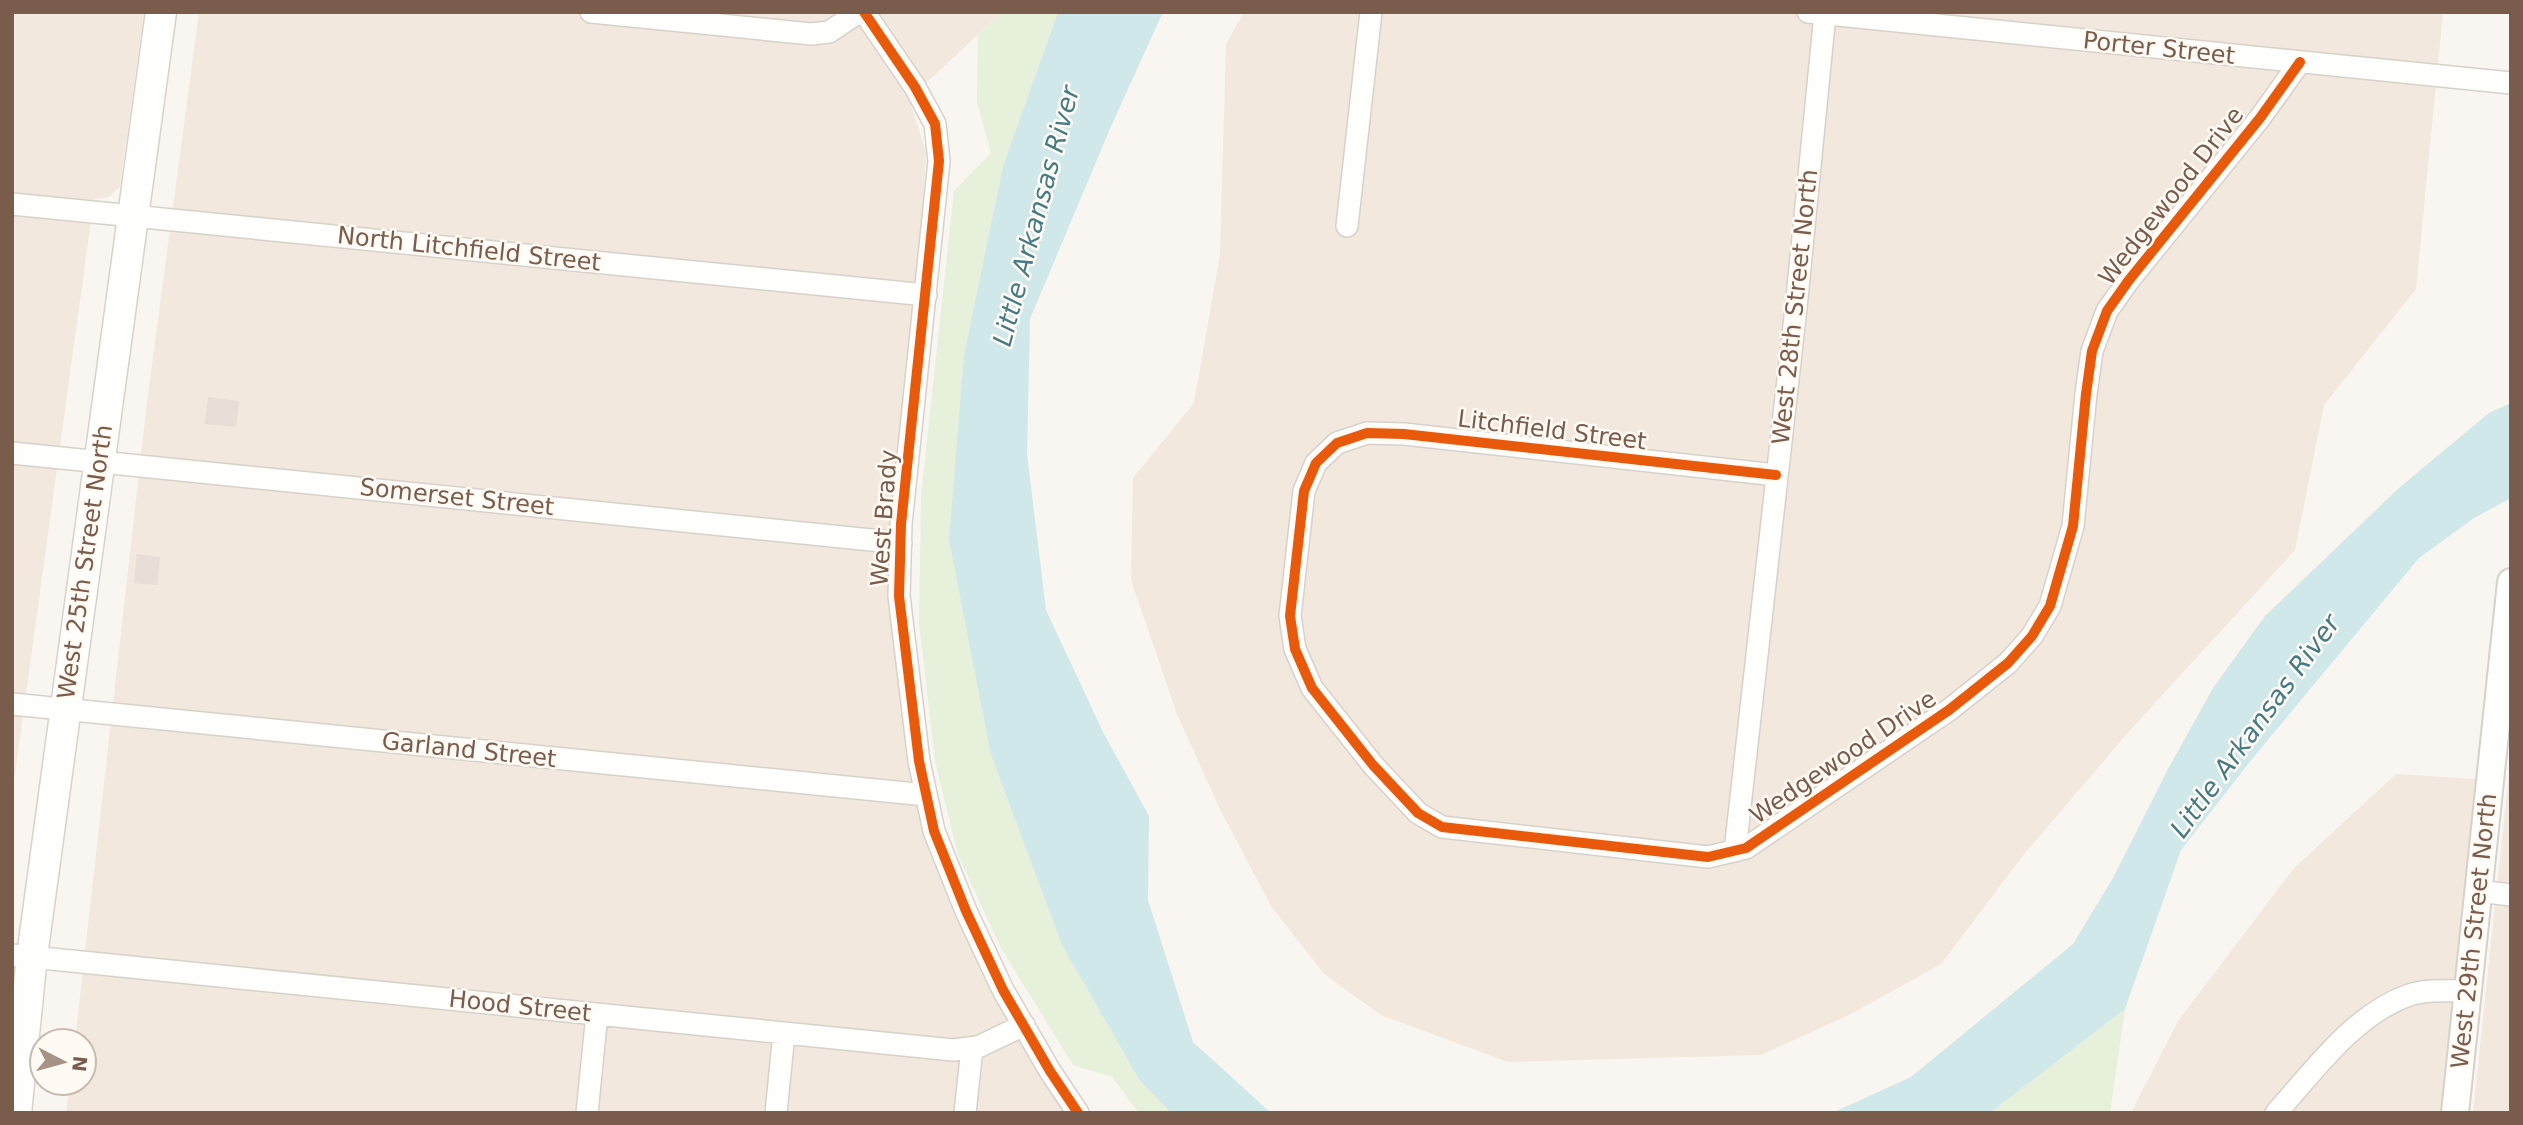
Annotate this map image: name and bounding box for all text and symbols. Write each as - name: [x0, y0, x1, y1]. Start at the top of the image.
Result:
- street label: Porter Street: [2082, 26, 2236, 70]
- water label: Little Arkansas River: [987, 80, 1086, 349]
- street label: Wedgewood Drive: [2093, 101, 2249, 291]
- street label: West 28th Street North: [1767, 168, 1823, 446]
- street label: North Litchfield Street: [336, 221, 602, 277]
- street label: Litchfield Street: [1456, 405, 1648, 455]
- street label: West 25th Street North: [52, 423, 118, 701]
- street label: West Brady: [865, 449, 903, 587]
- street label: Somerset Street: [358, 473, 556, 521]
- water label: Little Arkansas River: [2164, 607, 2347, 843]
- street label: Wedgewood Drive: [1745, 684, 1941, 830]
- street label: Garland Street: [380, 727, 558, 773]
- street label: West 29th Street North: [2446, 792, 2502, 1070]
- street label: Hood Street: [447, 985, 593, 1027]
- north arrow: [28, 1027, 98, 1097]
- text: N: [68, 1055, 92, 1073]

